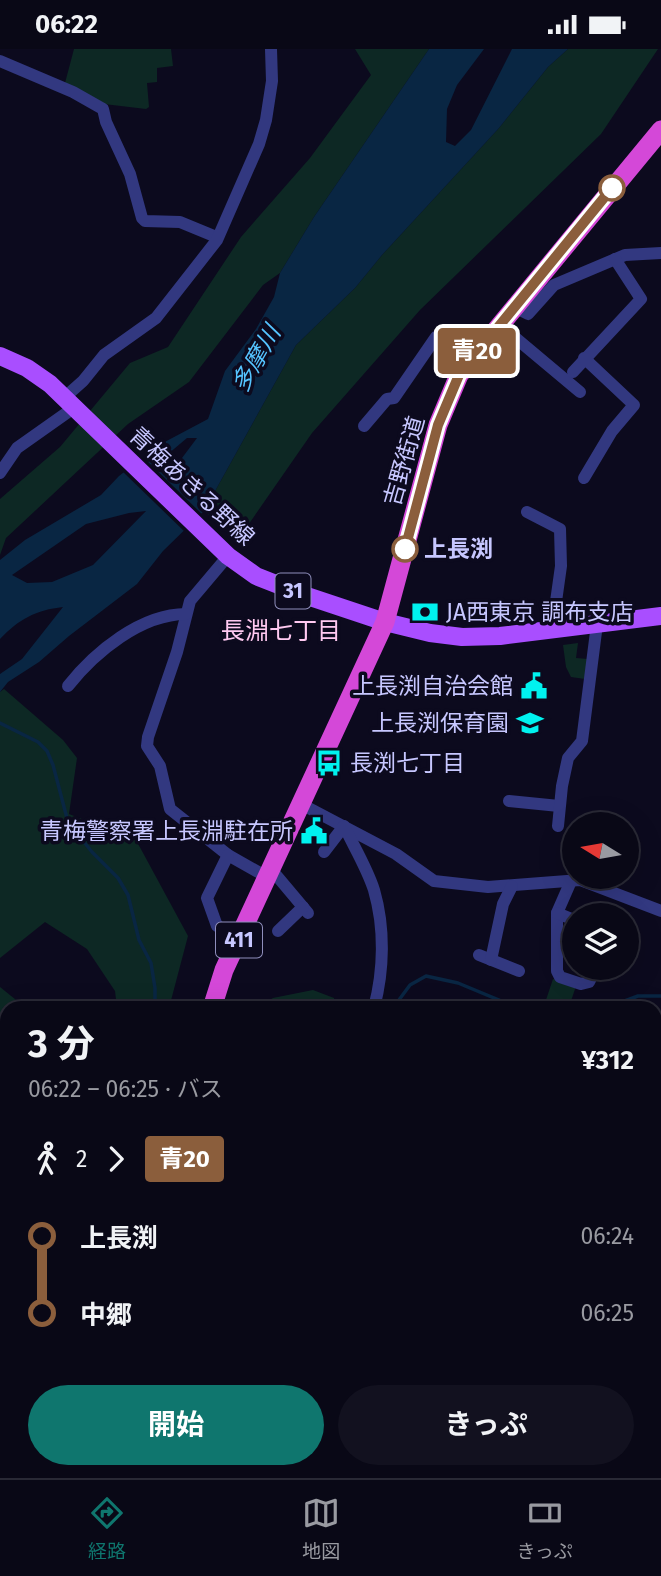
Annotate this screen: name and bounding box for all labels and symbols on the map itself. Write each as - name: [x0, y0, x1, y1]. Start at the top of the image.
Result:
- unlabelled marker: [599, 175, 625, 201]
- water label: 多摩川: [226, 318, 288, 397]
- line badge: 青20: [437, 328, 517, 374]
- street label: 吉野街道: [378, 413, 430, 509]
- street label: 青梅あきる野線: [124, 421, 260, 551]
- place label: 上長渕: [424, 535, 493, 563]
- marker: 上長渕: [392, 536, 418, 562]
- road number: 31: [276, 573, 310, 609]
- bank icon: JA西東京 調布支店: [410, 597, 440, 627]
- place label: JA西東京 調布支店: [446, 598, 633, 626]
- district label: 長淵七丁目: [221, 617, 341, 645]
- public building icon: 上長渕自治会館: [519, 671, 549, 701]
- place label: 上長渕自治会館: [352, 672, 513, 700]
- school or university icon: 上長渕保育園: [515, 708, 545, 738]
- place label: 上長渕保育園: [371, 709, 509, 737]
- bus stop icon: 長渕七丁目: [314, 748, 344, 778]
- place label: 長渕七丁目: [350, 749, 465, 777]
- north arrow: [562, 812, 639, 889]
- public building icon: 青梅警察署上長淵駐在所: [299, 816, 329, 846]
- place label: 青梅警察署上長淵駐在所: [40, 817, 293, 845]
- road number: 411: [216, 923, 262, 957]

